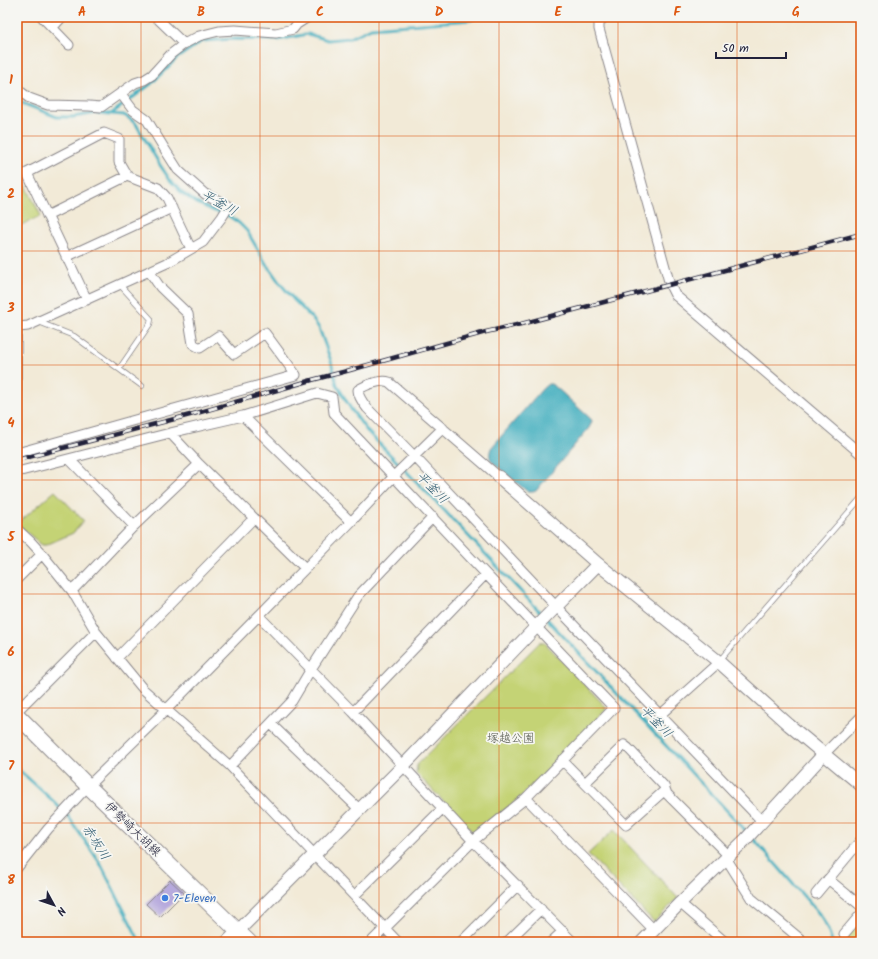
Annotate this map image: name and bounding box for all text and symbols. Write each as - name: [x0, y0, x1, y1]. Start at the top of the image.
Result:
- text: A: [78, 2, 86, 23]
- text: B: [197, 2, 205, 23]
- text: C: [316, 2, 324, 23]
- text: D: [435, 2, 444, 23]
- text: E: [554, 2, 562, 23]
- text: F: [673, 2, 681, 23]
- text: G: [792, 2, 800, 23]
- scale bar: [716, 34, 786, 60]
- text: 50 m: [722, 39, 749, 58]
- text: 1: [9, 70, 13, 91]
- text: 2: [7, 184, 15, 205]
- water label: 平釜川: [197, 185, 241, 222]
- text: 3: [6, 298, 15, 319]
- text: 4: [7, 413, 15, 434]
- water label: 平釜川: [411, 467, 453, 509]
- text: 5: [7, 527, 16, 548]
- text: 6: [7, 642, 15, 663]
- water label: 平釜川: [635, 701, 677, 743]
- park label: 塚越公園: [487, 729, 535, 748]
- text: 7: [8, 756, 15, 777]
- street label: 伊勢崎大胡線: [100, 798, 165, 861]
- water label: 赤坂川: [76, 821, 115, 865]
- text: 8: [7, 870, 15, 891]
- north arrow: [34, 885, 74, 925]
- place label: 7-Eleven: [173, 889, 216, 908]
- marker: 7-Eleven: [160, 893, 170, 903]
- text: N: [52, 902, 70, 919]

